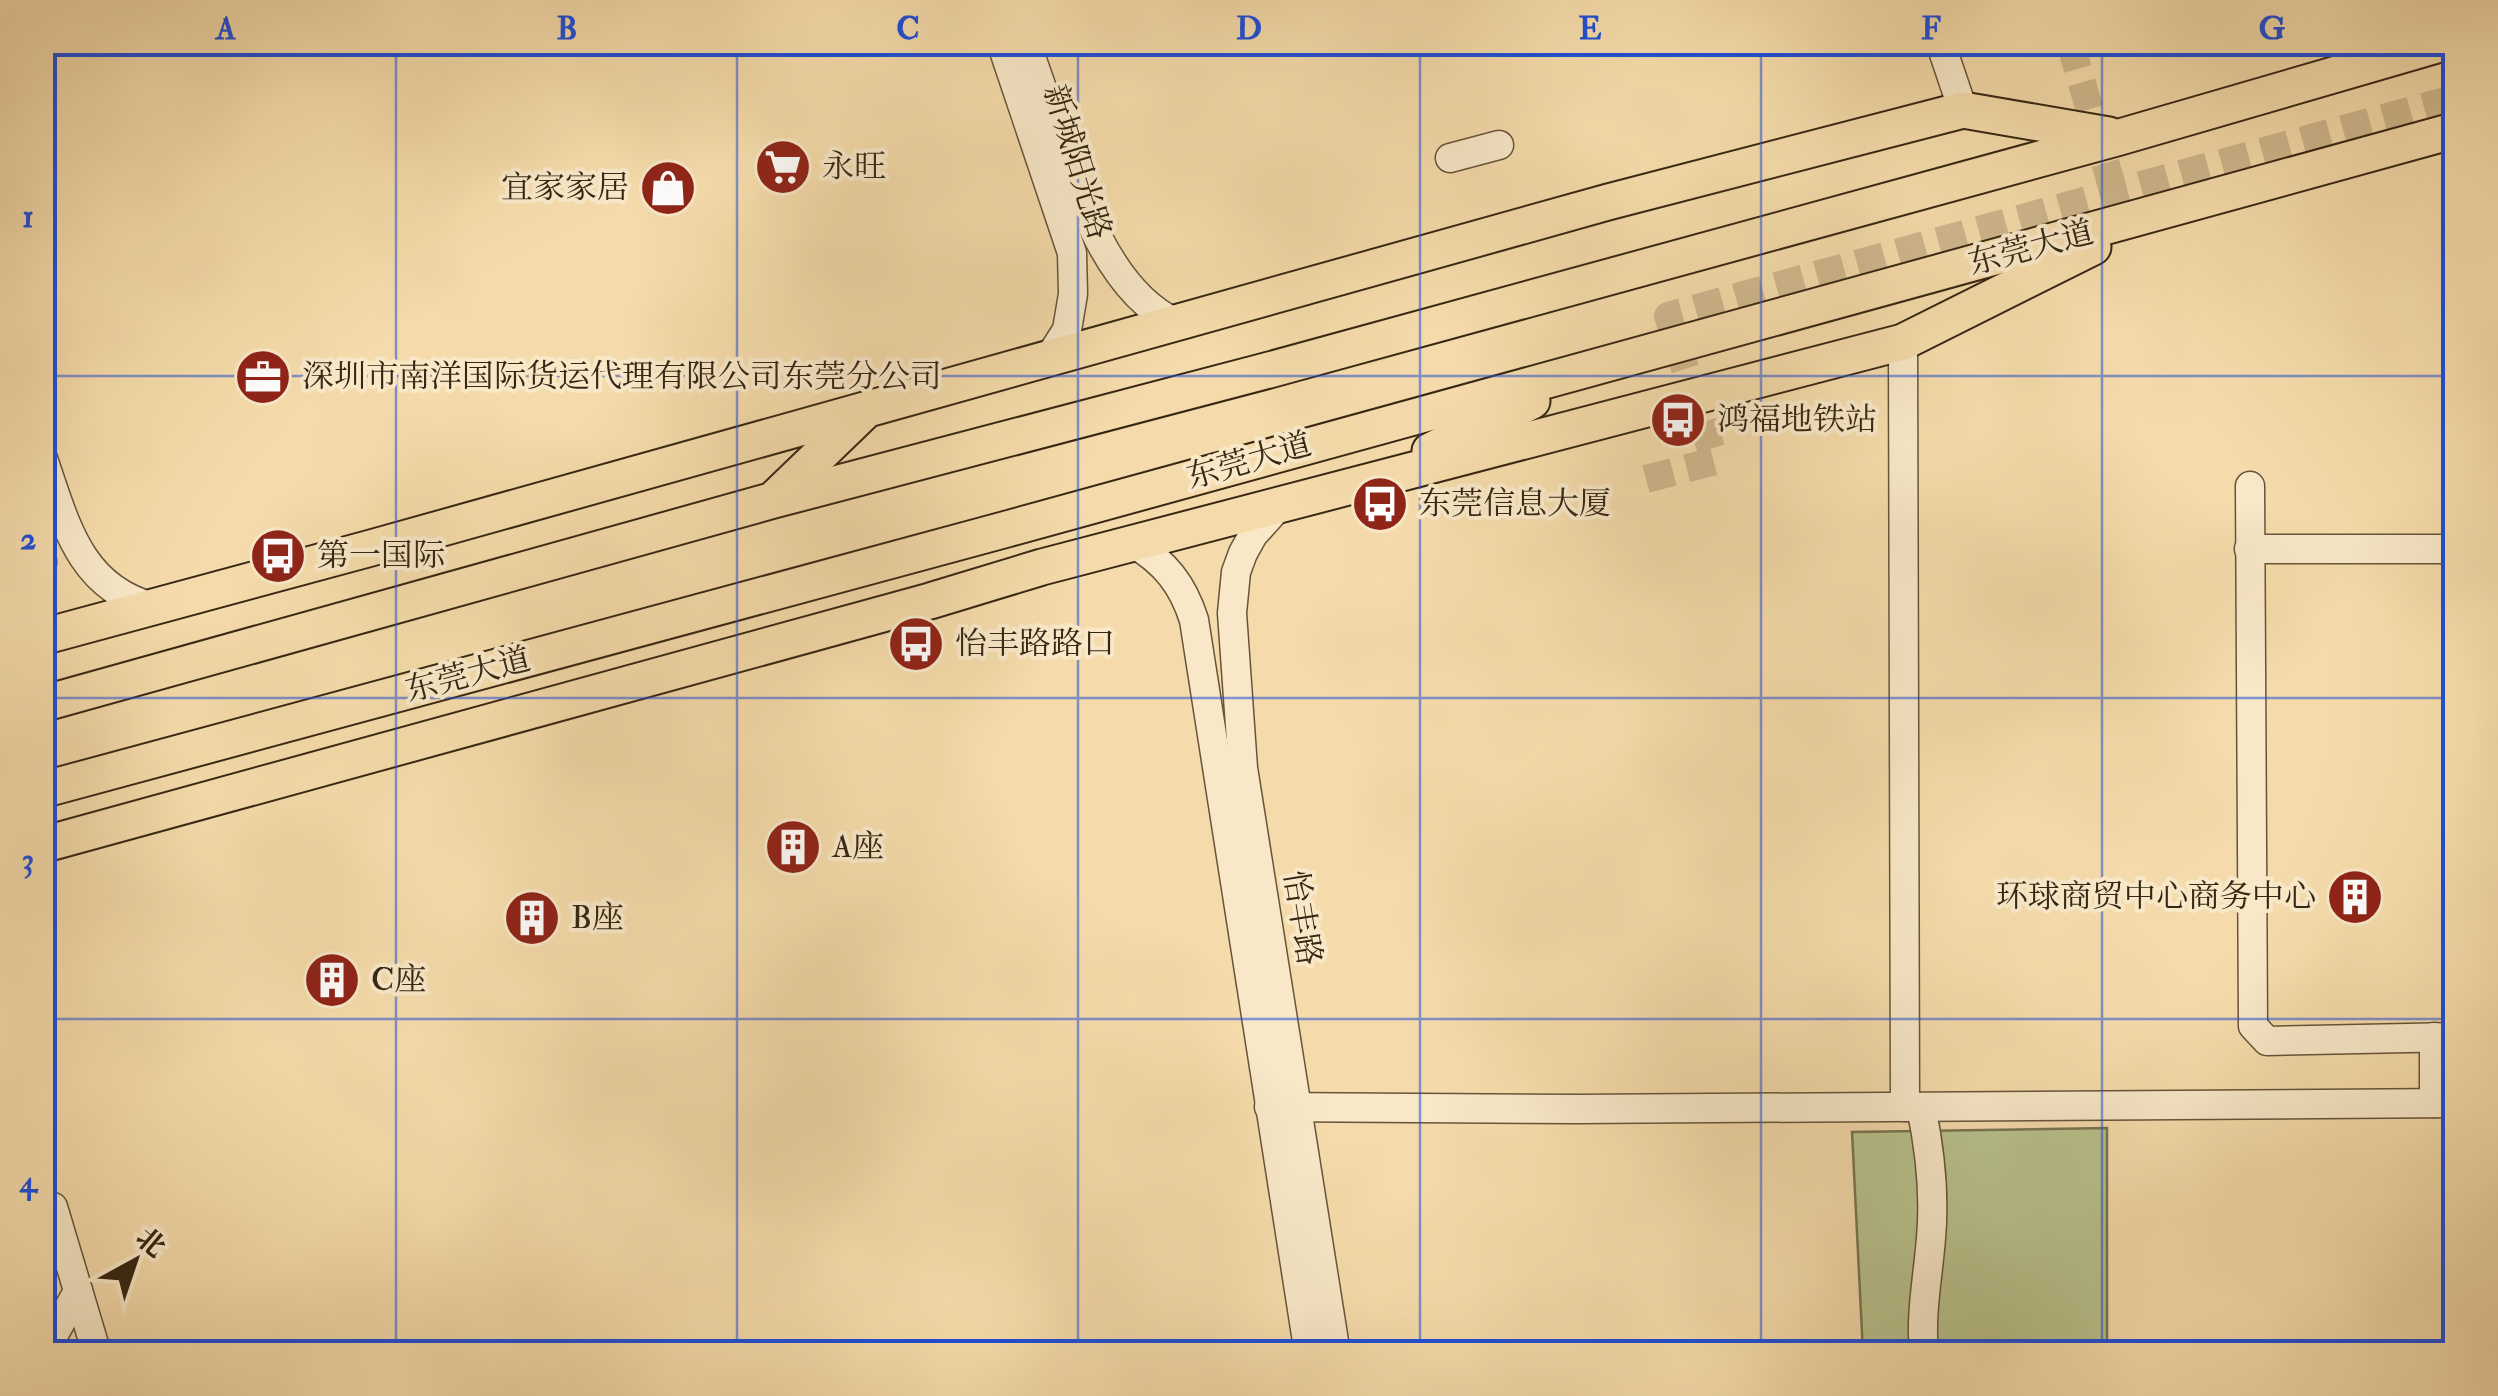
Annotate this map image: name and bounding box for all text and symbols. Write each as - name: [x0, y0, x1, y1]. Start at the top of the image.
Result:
- text: A: [214, 9, 237, 49]
- text: B: [557, 9, 577, 49]
- text: C: [896, 9, 920, 49]
- text: D: [1236, 9, 1262, 49]
- text: E: [1578, 9, 1602, 49]
- text: F: [1921, 9, 1941, 49]
- text: G: [2259, 9, 2286, 49]
- street label: 新城阳光路: [1034, 80, 1120, 244]
- supermarket icon: 永旺: [753, 137, 813, 197]
- place label: 永旺: [822, 147, 886, 187]
- shop icon: 宜家家居: [638, 158, 698, 218]
- place label: 宜家家居: [501, 168, 629, 208]
- text: 1: [22, 197, 34, 237]
- street label: 东莞大道: [1964, 212, 2098, 284]
- office icon: 深圳市南洋国际货运代理有限公司东莞分公司: [233, 347, 293, 407]
- place label: 深圳市南洋国际货运代理有限公司东莞分公司: [302, 357, 942, 397]
- bus stop icon: 鸿福地铁站: [1648, 390, 1708, 450]
- place label: 鸿福地铁站: [1717, 400, 1877, 440]
- street label: 东莞大道: [1182, 424, 1316, 498]
- bus stop icon: 东莞信息大厦: [1350, 474, 1410, 534]
- place label: 东莞信息大厦: [1419, 484, 1611, 524]
- text: 2: [20, 519, 36, 559]
- bus stop icon: 第一国际: [248, 526, 308, 586]
- place label: 第一国际: [317, 536, 445, 576]
- bus stop icon: 怡丰路路口: [886, 614, 946, 674]
- place label: 怡丰路路口: [955, 624, 1115, 664]
- street label: 东莞大道: [401, 639, 535, 711]
- building icon: A座: [763, 817, 823, 877]
- place label: A座: [831, 827, 884, 867]
- text: 3: [22, 840, 34, 880]
- street label: 怡丰路: [1275, 867, 1329, 969]
- building icon: 环球商贸中心商务中心: [2325, 867, 2385, 927]
- place label: 环球商贸中心商务中心: [1996, 877, 2316, 917]
- building icon: B座: [502, 888, 562, 948]
- place label: B座: [571, 898, 624, 938]
- building icon: C座: [302, 950, 362, 1010]
- place label: C座: [371, 960, 426, 1000]
- text: 4: [18, 1162, 38, 1202]
- north arrow: [85, 1211, 185, 1311]
- text: 北: [128, 1221, 172, 1265]

